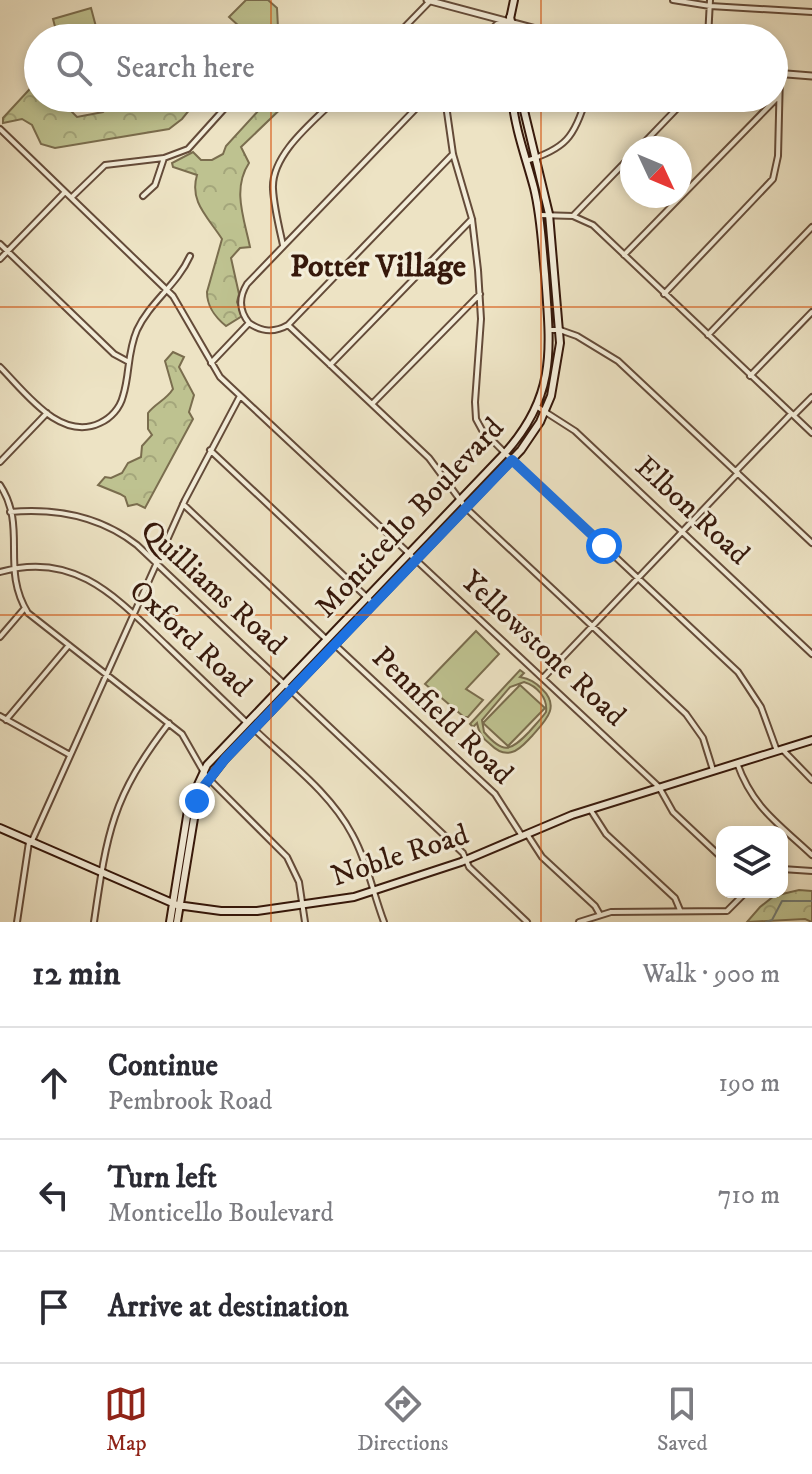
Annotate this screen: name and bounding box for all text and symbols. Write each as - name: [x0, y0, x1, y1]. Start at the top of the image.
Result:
- search box: [24, 24, 788, 112]
- icon: search: [52, 46, 96, 90]
- text: Search here: [116, 50, 255, 87]
- north arrow: [620, 136, 692, 208]
- district label: Potter Village: [290, 247, 466, 287]
- street label: Monticello Boulevard: [308, 410, 512, 626]
- street label: Elbon Road: [627, 449, 757, 573]
- street label: Quilliams Road: [132, 513, 294, 663]
- route start: [586, 528, 622, 564]
- street label: Yellowstone Road: [453, 563, 633, 735]
- street label: Oxford Road: [121, 573, 259, 705]
- street label: Pennfield Road: [363, 639, 521, 793]
- route end: [179, 783, 215, 819]
- street label: Noble Road: [327, 816, 473, 896]
- map controls: [716, 826, 788, 898]
- button: layers: [716, 826, 788, 898]
- text: 12 min: [32, 953, 121, 995]
- text: Walk · 900 m: [643, 958, 780, 991]
- text: Continue: [108, 1048, 218, 1085]
- icon: ahead: [32, 1061, 76, 1105]
- text: 190 m: [718, 1067, 780, 1100]
- text: Pembrook Road: [108, 1085, 272, 1118]
- text: Turn left: [108, 1160, 217, 1197]
- icon: left: [32, 1173, 76, 1217]
- text: 710 m: [718, 1179, 780, 1212]
- text: Monticello Boulevard: [108, 1197, 333, 1230]
- icon: arrive: [32, 1285, 76, 1329]
- text: Arrive at destination: [108, 1289, 349, 1326]
- tab: Map: [104, 1382, 148, 1457]
- tab: Directions: [357, 1382, 448, 1457]
- tab: Saved: [657, 1382, 708, 1457]

